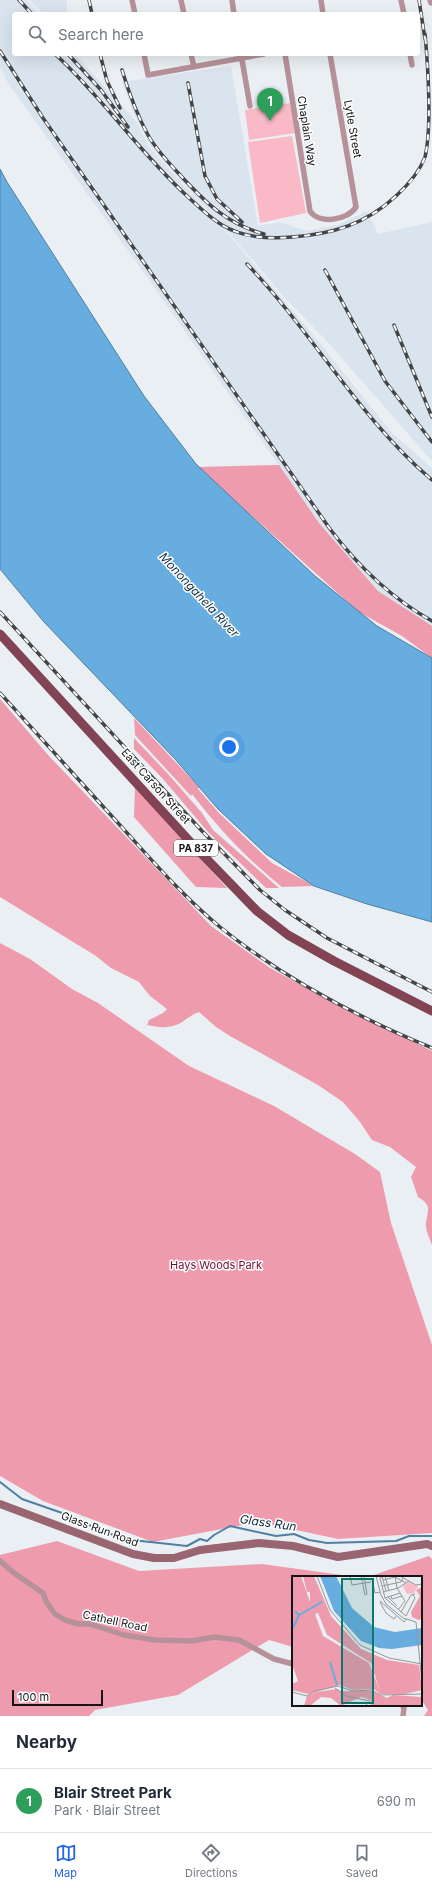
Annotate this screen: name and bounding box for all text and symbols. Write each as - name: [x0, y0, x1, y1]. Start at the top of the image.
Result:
- search box: [12, 12, 420, 56]
- icon: search: [26, 23, 48, 45]
- text: Search here: [58, 25, 144, 44]
- pin: 1: [257, 88, 283, 121]
- street label: Chaplain Way: [295, 95, 319, 167]
- street label: Lytle Street: [341, 99, 365, 159]
- water label: Monongahela River: [156, 549, 243, 640]
- your location: [219, 737, 239, 757]
- street label: East Carson Street: [118, 745, 194, 827]
- road number: PA 837: [174, 840, 218, 856]
- park label: Hays Woods Park: [170, 1258, 262, 1272]
- street label: Glass Run Road: [59, 1508, 141, 1550]
- water label: Glass Run: [239, 1511, 297, 1534]
- inset map: [292, 1576, 422, 1706]
- street label: Cathell Road: [81, 1607, 149, 1635]
- scale bar: [12, 1688, 103, 1707]
- text: 100 m: [18, 1690, 49, 1704]
- text: Nearby: [16, 1732, 77, 1752]
- text: Blair Street Park: [54, 1783, 172, 1802]
- text: 1: [26, 1793, 32, 1809]
- text: 690 m: [377, 1793, 416, 1809]
- text: Park · Blair Street: [54, 1802, 160, 1818]
- tab: Map: [54, 1842, 77, 1880]
- tab: Directions: [185, 1842, 238, 1880]
- tab: Saved: [346, 1842, 378, 1880]

